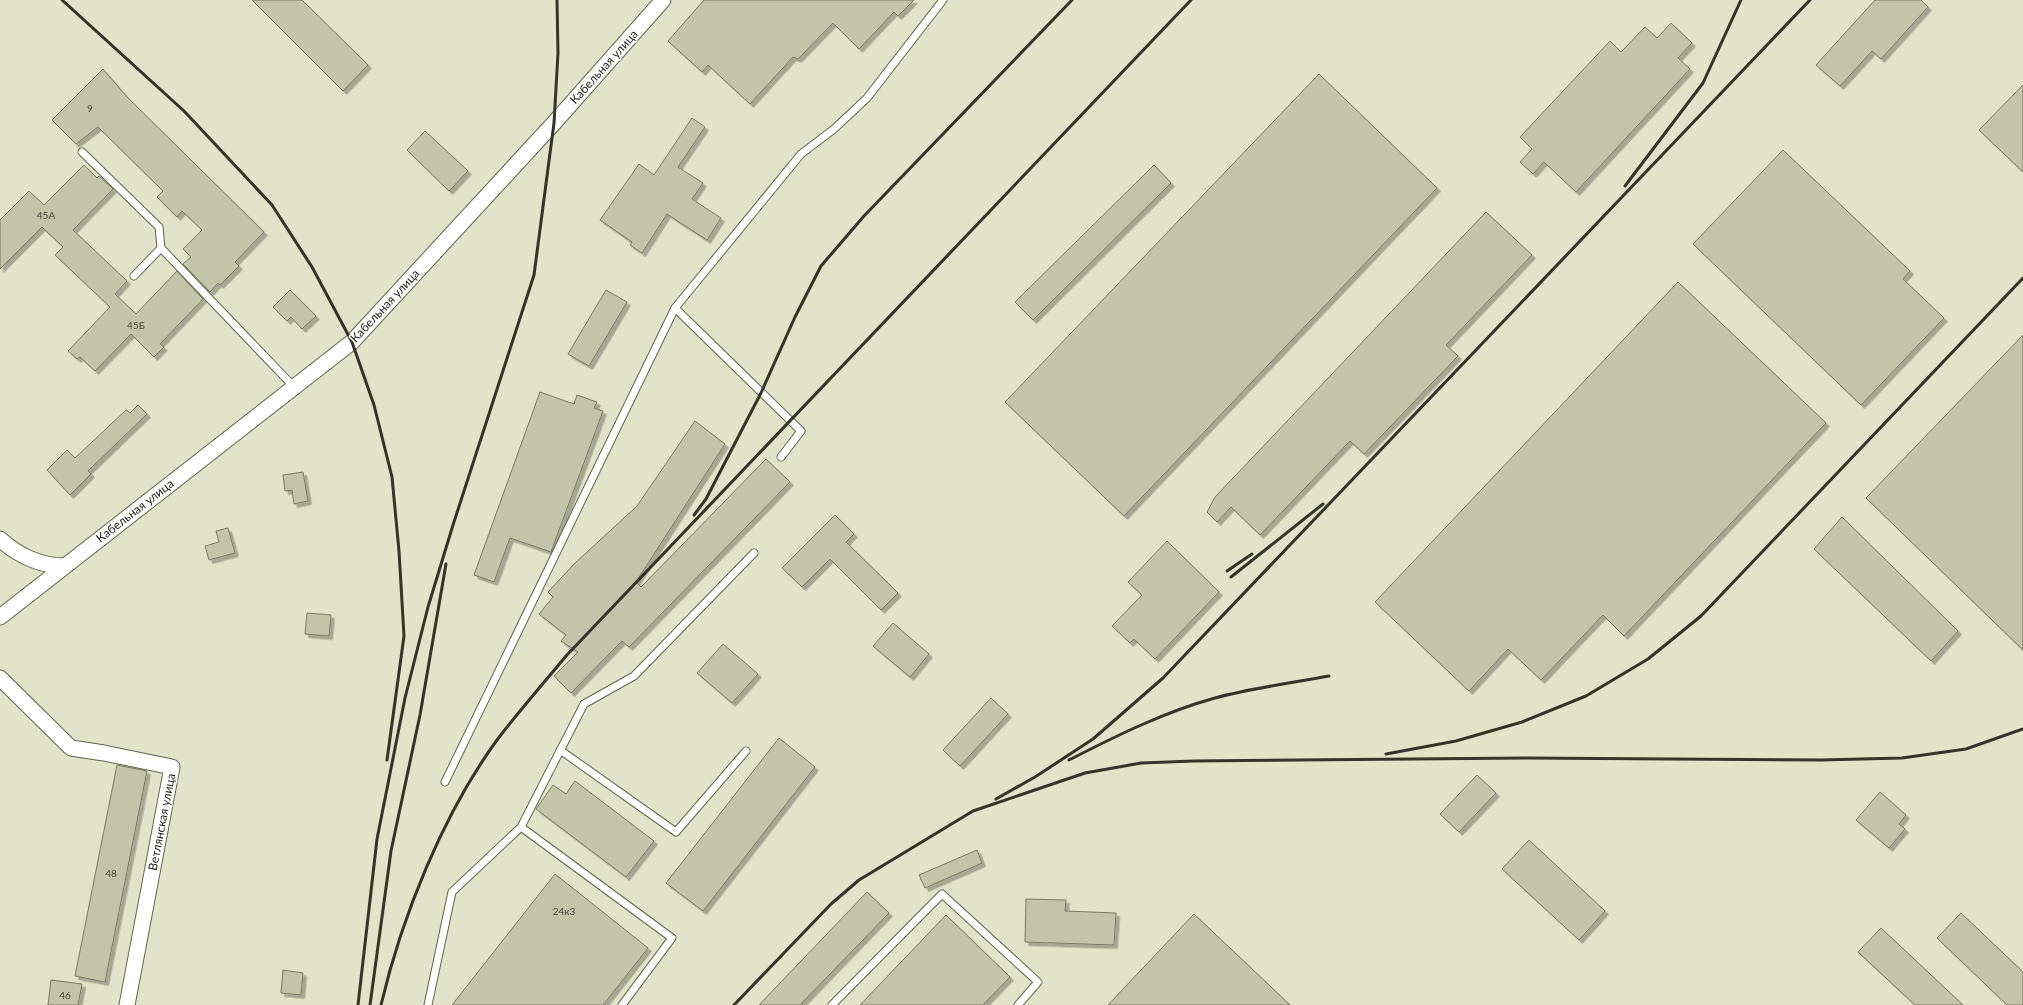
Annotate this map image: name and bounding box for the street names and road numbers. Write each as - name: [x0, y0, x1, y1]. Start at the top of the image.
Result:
- street label: Кабельная улица: [566, 26, 641, 107]
- street label: Кабельная улица: [347, 266, 422, 345]
- street label: Кабельная улица: [93, 476, 177, 546]
- street label: Ветлянская улица: [145, 772, 178, 872]

